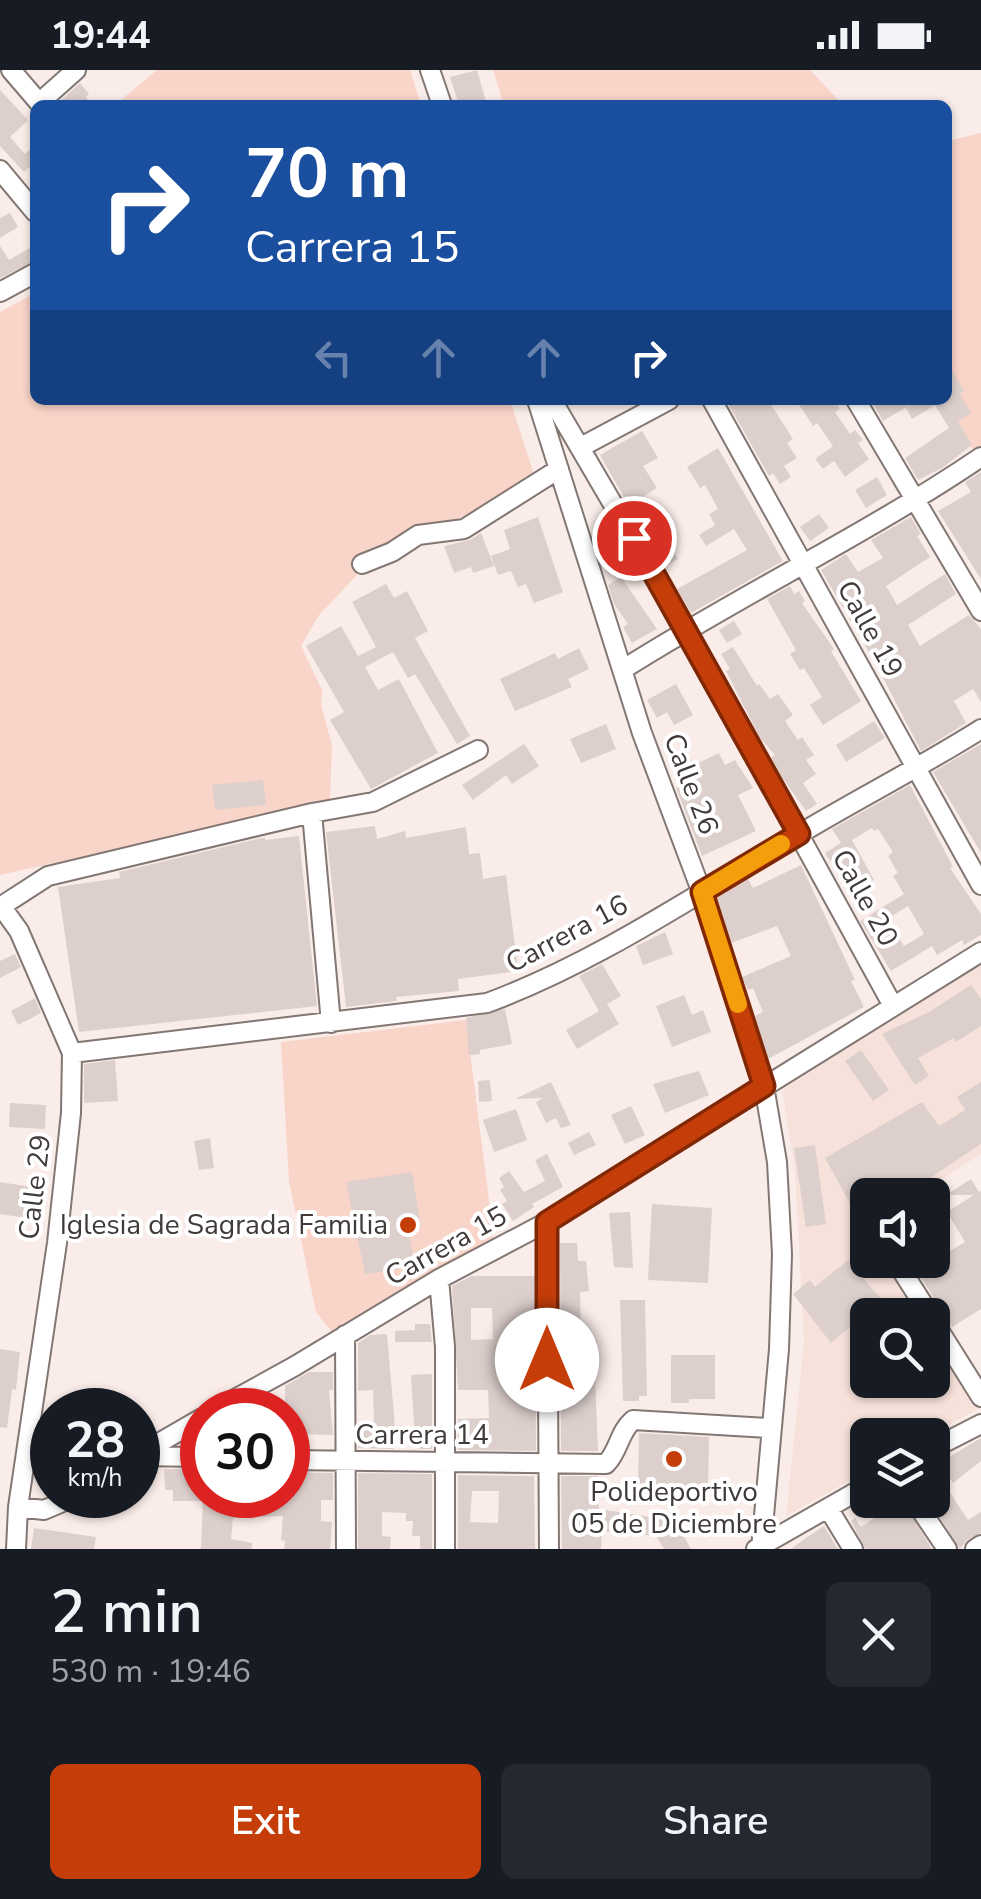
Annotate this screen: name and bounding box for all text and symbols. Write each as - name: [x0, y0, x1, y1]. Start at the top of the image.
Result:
- text: 19:44: [50, 10, 151, 61]
- text: 70 m: [245, 126, 409, 222]
- icon: right: [80, 140, 210, 270]
- text: Carrera 15: [245, 217, 460, 278]
- icon: left: [306, 330, 361, 385]
- icon: ahead: [411, 330, 466, 385]
- icon: ahead: [516, 330, 571, 385]
- icon: right: [621, 330, 676, 385]
- pin: [592, 496, 677, 581]
- icon: arrive: [607, 511, 662, 566]
- street label: Calle 19: [828, 574, 912, 684]
- street label: Calle 26: [654, 728, 728, 840]
- street label: Calle 20: [823, 843, 907, 953]
- street label: Carrera 16: [499, 886, 635, 982]
- street label: Calle 29: [10, 1132, 60, 1242]
- map controls: [850, 1178, 950, 1518]
- button: sound: [850, 1178, 950, 1278]
- street label: Carrera 15: [378, 1197, 514, 1295]
- place label: Iglesia de Sagrada Familia: [60, 1206, 388, 1244]
- marker: Iglesia de Sagrada Familia: [397, 1214, 419, 1236]
- button: search: [850, 1298, 950, 1398]
- position arrow: [495, 1308, 599, 1412]
- speed limit sign: 30: [180, 1388, 310, 1518]
- text: 28: [65, 1406, 125, 1475]
- street label: Carrera 14: [355, 1416, 489, 1454]
- button: layers: [850, 1418, 950, 1518]
- marker: Polideportivo 05 de Diciembre: [663, 1448, 685, 1470]
- text: km/h: [67, 1461, 123, 1495]
- place label: Polideportivo 05 de Diciembre: [571, 1473, 777, 1543]
- text: 2 min: [50, 1571, 203, 1653]
- button: close: [826, 1582, 931, 1687]
- text: 530 m · 19:46: [50, 1650, 251, 1693]
- button: Exit: [50, 1764, 481, 1879]
- button: Share: [501, 1764, 931, 1879]

